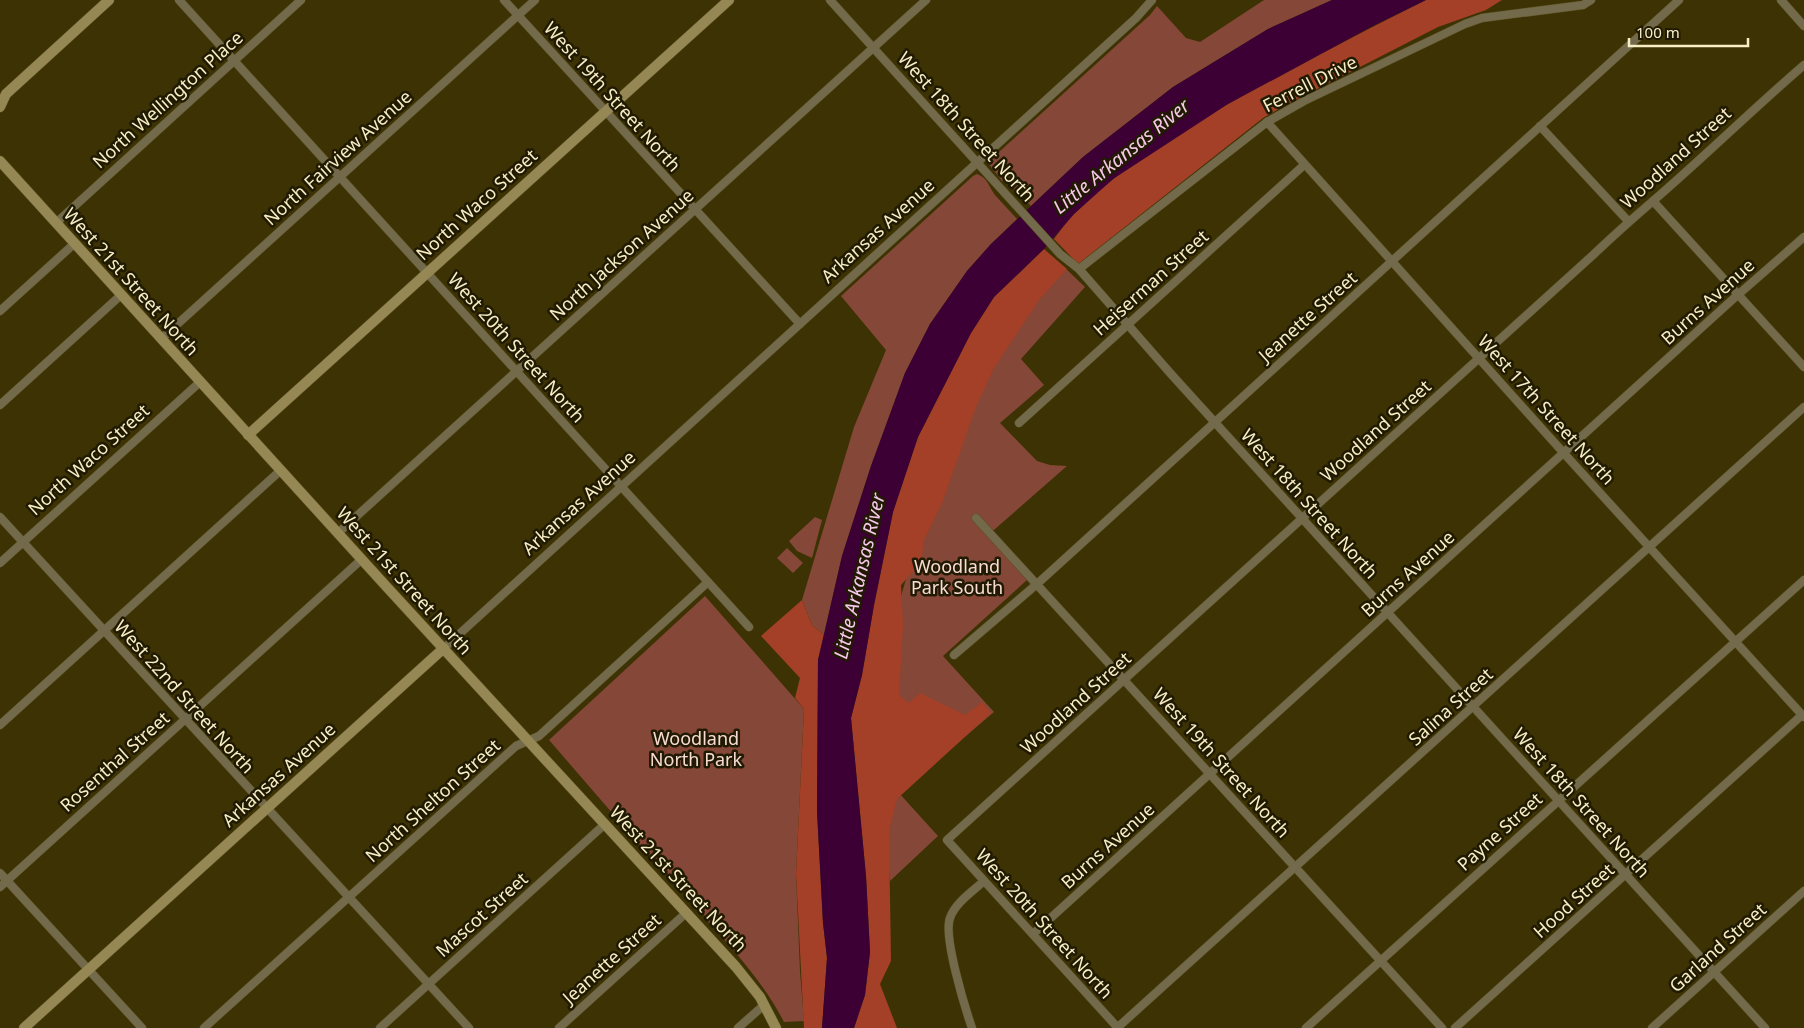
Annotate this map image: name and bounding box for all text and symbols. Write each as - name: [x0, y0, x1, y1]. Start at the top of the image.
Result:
- scale bar: [1629, 15, 1748, 47]
- street label: West 19th Street North: [539, 16, 686, 176]
- text: 100 m: [1636, 22, 1680, 42]
- street label: North Wellington Place: [87, 25, 248, 173]
- street label: West 18th Street North: [893, 46, 1040, 206]
- street label: Ferrell Drive: [1258, 49, 1361, 117]
- street label: North Fairview Avenue: [258, 84, 416, 230]
- water label: Little Arkansas River: [1047, 92, 1196, 219]
- street label: Woodland Street: [1615, 101, 1736, 213]
- street label: North Waco Street: [411, 143, 542, 265]
- street label: Arkansas Avenue: [815, 173, 939, 288]
- street label: North Jackson Avenue: [544, 183, 699, 325]
- street label: West 21st Street North: [59, 202, 205, 360]
- street label: Heiserman Street: [1088, 224, 1213, 340]
- street label: Burns Avenue: [1655, 253, 1759, 350]
- street label: Jeanette Street: [1252, 265, 1362, 368]
- street label: West 20th Street North: [443, 267, 590, 427]
- street label: West 17th Street North: [1473, 329, 1620, 489]
- street label: Woodland Street: [1315, 374, 1436, 486]
- street label: North Waco Street: [23, 398, 154, 520]
- street label: West 18th Street North: [1236, 423, 1383, 583]
- street label: Arkansas Avenue: [516, 445, 640, 560]
- water label: Little Arkansas River: [827, 489, 891, 661]
- street label: West 21st Street North: [332, 501, 478, 659]
- street label: Burns Avenue: [1355, 525, 1459, 622]
- park label: Woodland Park South: [911, 554, 1003, 599]
- street label: West 22nd Street North: [109, 615, 260, 778]
- street label: Woodland Street: [1015, 646, 1136, 758]
- street label: Salina Street: [1403, 662, 1498, 750]
- street label: West 19th Street North: [1148, 682, 1295, 842]
- street label: Rosenthal Street: [55, 705, 174, 817]
- street label: Arkansas Avenue: [216, 717, 340, 832]
- street label: West 18th Street North: [1508, 722, 1655, 882]
- park label: Woodland North Park: [650, 726, 743, 771]
- street label: North Shelton Street: [360, 733, 505, 867]
- street label: Payne Street: [1452, 786, 1547, 876]
- street label: Burns Avenue: [1055, 797, 1159, 894]
- street label: West 21st Street North: [605, 800, 753, 956]
- street label: West 20th Street North: [971, 843, 1118, 1003]
- street label: Hood Street: [1528, 857, 1619, 943]
- street label: Mascot Street: [430, 866, 533, 962]
- street label: Garland Street: [1664, 897, 1771, 997]
- street label: Jeanette Street: [556, 907, 666, 1010]

